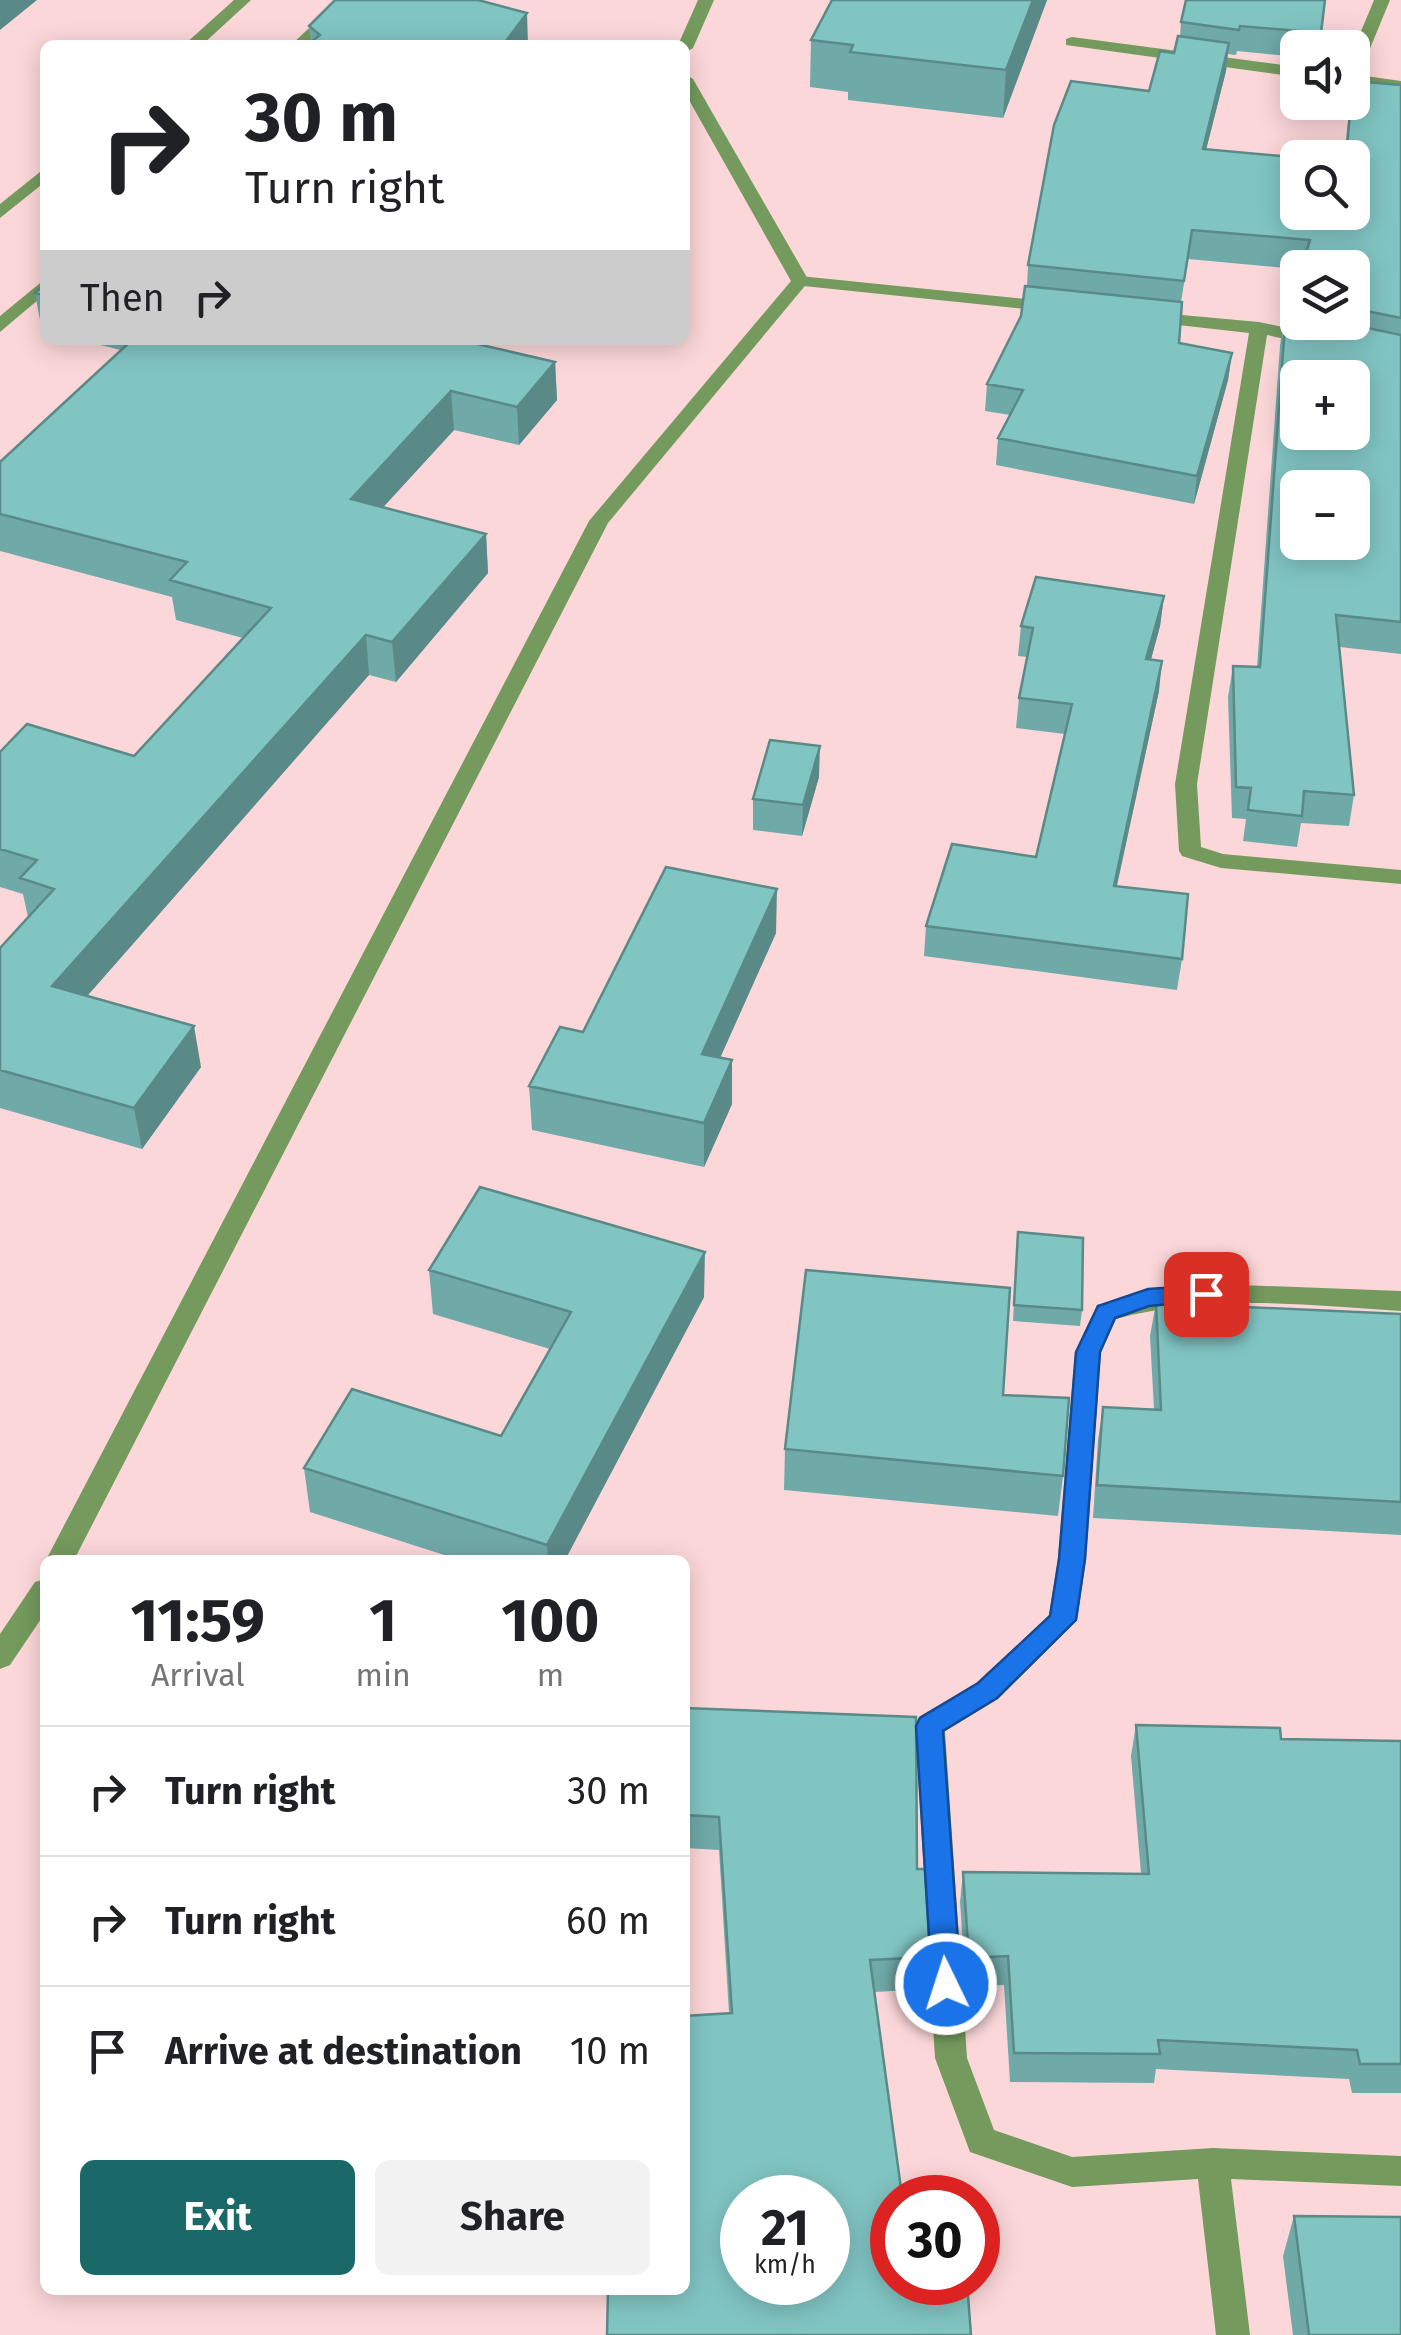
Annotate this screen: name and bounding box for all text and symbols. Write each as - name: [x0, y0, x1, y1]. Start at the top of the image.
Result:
- map controls: [1280, 30, 1370, 560]
- button: sound: [1280, 30, 1370, 120]
- text: 30 m: [245, 76, 398, 160]
- icon: right: [80, 80, 210, 210]
- button: search: [1280, 140, 1370, 230]
- text: Turn right: [245, 161, 444, 215]
- button: layers: [1280, 250, 1370, 340]
- icon: right: [185, 270, 240, 325]
- text: Then: [80, 275, 165, 321]
- button: +: [1280, 360, 1370, 450]
- button: −: [1280, 470, 1370, 560]
- pin: [1164, 1252, 1249, 1337]
- icon: arrive: [1179, 1267, 1234, 1322]
- text: 11:59: [131, 1585, 265, 1657]
- text: 1: [369, 1585, 397, 1657]
- text: 100: [501, 1585, 599, 1657]
- text: Arrival: [151, 1656, 245, 1694]
- text: min: [356, 1656, 411, 1694]
- text: m: [537, 1656, 564, 1694]
- icon: right: [80, 1764, 135, 1819]
- text: Turn right: [165, 1768, 335, 1814]
- text: 30 m: [567, 1768, 650, 1814]
- icon: right: [80, 1894, 135, 1949]
- text: Turn right: [165, 1898, 335, 1944]
- text: 60 m: [566, 1898, 650, 1944]
- position arrow: [894, 1932, 998, 2036]
- icon: arrive: [80, 2024, 135, 2079]
- text: Arrive at destination: [165, 2028, 522, 2074]
- text: 10 m: [570, 2028, 650, 2074]
- button: Exit: [80, 2160, 355, 2275]
- button: Share: [375, 2160, 650, 2275]
- speed limit sign: 30: [870, 2175, 1000, 2305]
- text: 21: [761, 2198, 809, 2258]
- text: km/h: [754, 2250, 816, 2280]

